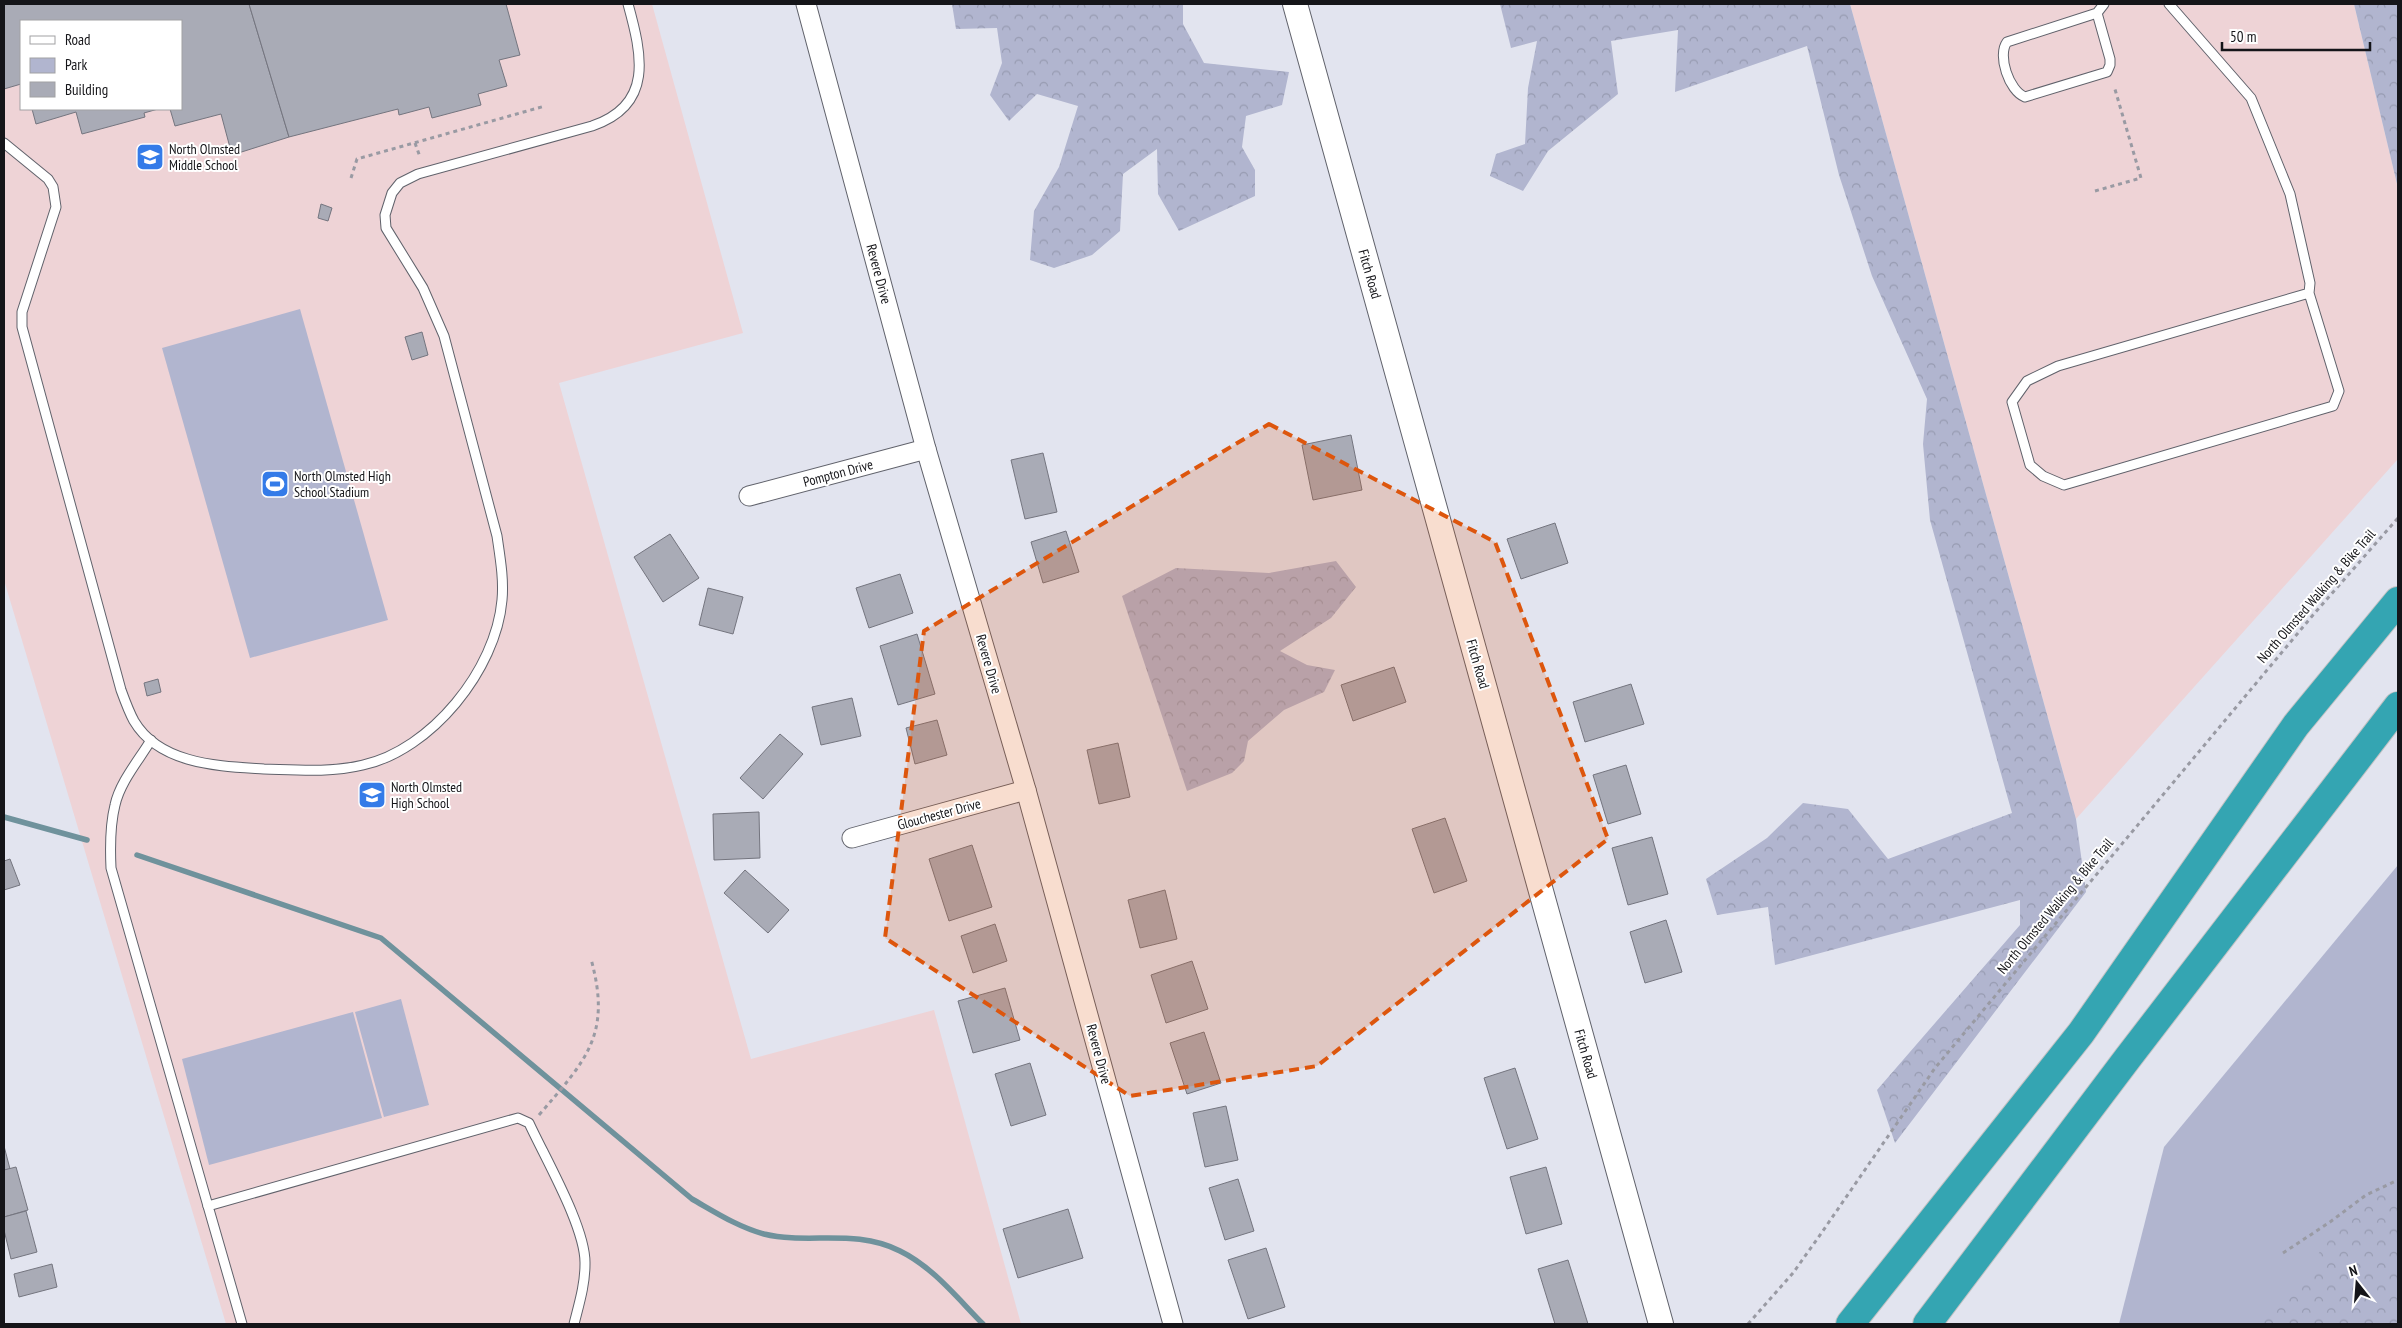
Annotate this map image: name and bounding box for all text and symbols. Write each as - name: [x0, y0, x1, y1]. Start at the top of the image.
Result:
- legend: [20, 20, 182, 110]
- scale bar: [2222, 20, 2370, 52]
- text: 50 m: [2230, 27, 2256, 46]
- text: Road: [65, 30, 91, 49]
- text: Park: [65, 55, 87, 74]
- text: Building: [65, 80, 108, 99]
- place label: North Olmsted Middle School: [169, 140, 240, 174]
- school or university icon: North Olmsted Middle School: [135, 142, 165, 172]
- street label: Revere Drive: [862, 242, 896, 306]
- street label: Fitch Road: [1354, 247, 1386, 301]
- street label: Pompton Drive: [801, 455, 875, 491]
- place label: North Olmsted High School Stadium: [294, 467, 391, 501]
- sports icon: North Olmsted High School Stadium: [260, 469, 290, 499]
- street label: North Olmsted Walking & Bike Trail: [2253, 525, 2380, 667]
- street label: Revere Drive: [972, 632, 1006, 696]
- street label: Fitch Road: [1462, 637, 1494, 691]
- place label: North Olmsted High School: [391, 778, 462, 812]
- school or university icon: North Olmsted High School: [357, 780, 387, 810]
- street label: Glouchester Drive: [895, 794, 983, 834]
- street label: North Olmsted Walking & Bike Trail: [1993, 834, 2117, 977]
- street label: Revere Drive: [1082, 1022, 1116, 1086]
- street label: Fitch Road: [1570, 1027, 1602, 1081]
- north arrow: [2332, 1258, 2382, 1308]
- text: N: [2347, 1261, 2359, 1280]

